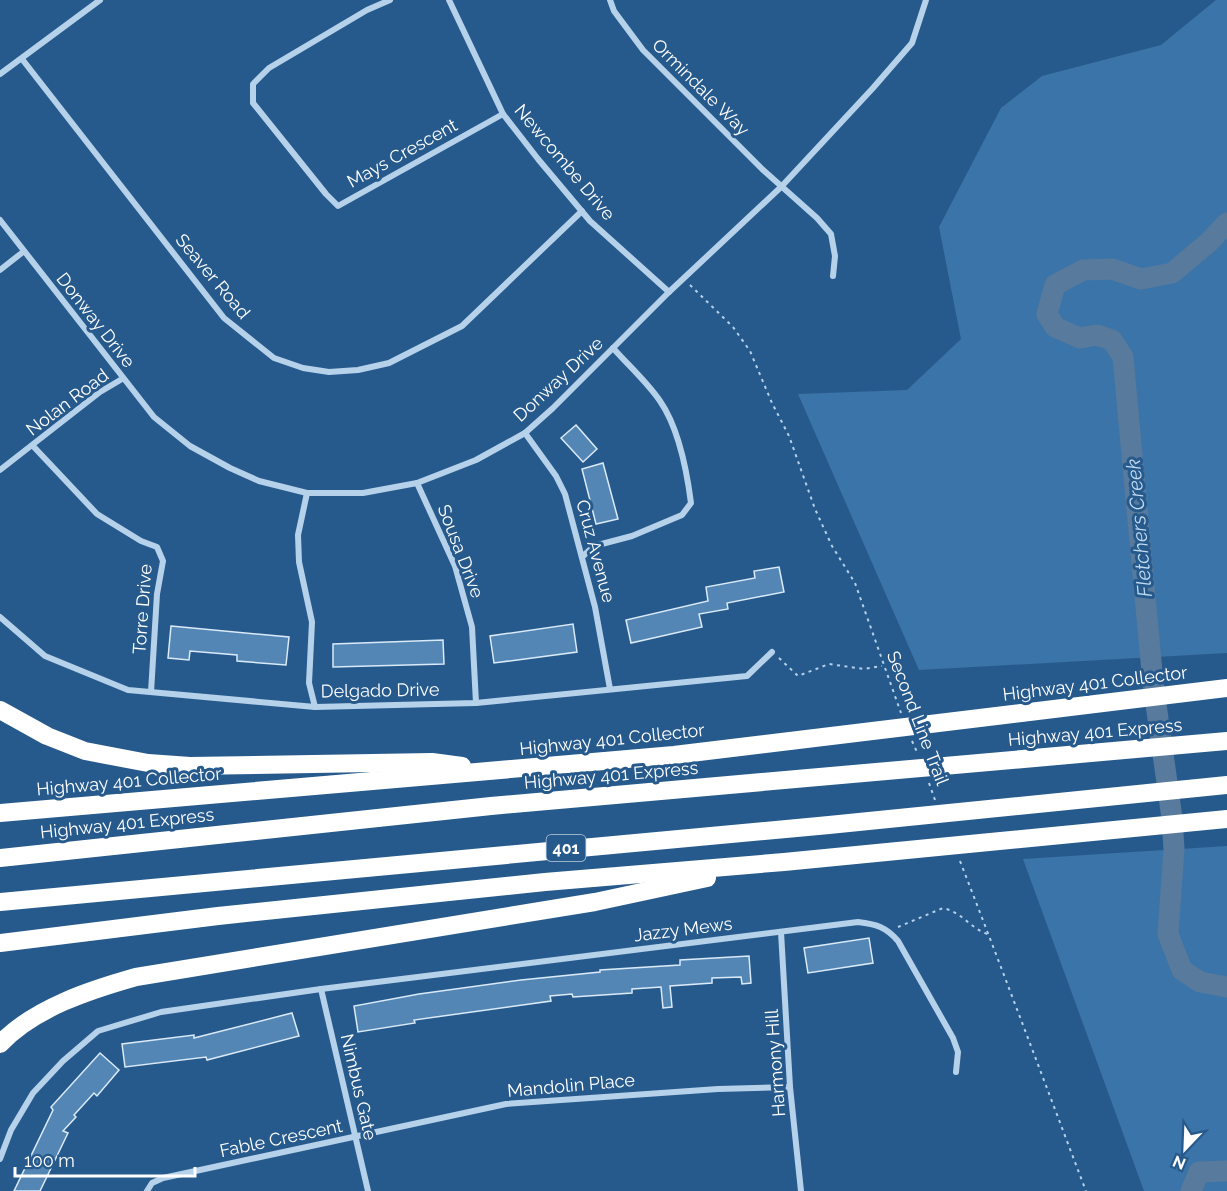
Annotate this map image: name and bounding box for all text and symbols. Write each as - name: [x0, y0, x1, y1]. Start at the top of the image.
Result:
- street label: Ormindale Way: [648, 34, 754, 140]
- street label: Newcombe Drive: [510, 100, 620, 224]
- street label: Mays Crescent: [343, 114, 461, 192]
- street label: Seaver Road: [171, 229, 255, 323]
- street label: Donway Drive: [52, 268, 140, 372]
- street label: Donway Drive: [509, 332, 607, 426]
- street label: Nolan Road: [22, 364, 112, 440]
- water label: Fletchers Creek: [1121, 458, 1157, 598]
- street label: Cruz Avenue: [572, 497, 620, 605]
- street label: Sousa Drive: [434, 501, 489, 601]
- street label: Torre Drive: [128, 563, 156, 655]
- street label: Second Line Trail: [883, 648, 953, 788]
- street label: Highway 401 Collector: [1002, 661, 1189, 705]
- street label: Delgado Drive: [320, 678, 440, 702]
- street label: Highway 401 Express: [1007, 714, 1183, 750]
- street label: Highway 401 Collector: [519, 719, 706, 759]
- street label: Highway 401 Express: [523, 757, 699, 793]
- street label: Highway 401 Collector: [36, 762, 223, 800]
- street label: Highway 401 Express: [39, 803, 215, 843]
- road number: 401: [546, 835, 586, 861]
- street label: Jazzy Mews: [633, 913, 734, 945]
- street label: Harmony Hill: [761, 1008, 789, 1117]
- street label: Nimbus Gate: [337, 1032, 382, 1143]
- street label: Mandolin Place: [506, 1069, 636, 1101]
- street label: Fable Crescent: [218, 1115, 344, 1161]
- north arrow: [1155, 1119, 1215, 1179]
- scale bar: [15, 1140, 195, 1178]
- text: 100 m: [24, 1150, 75, 1171]
- text: N: [1170, 1151, 1189, 1173]

